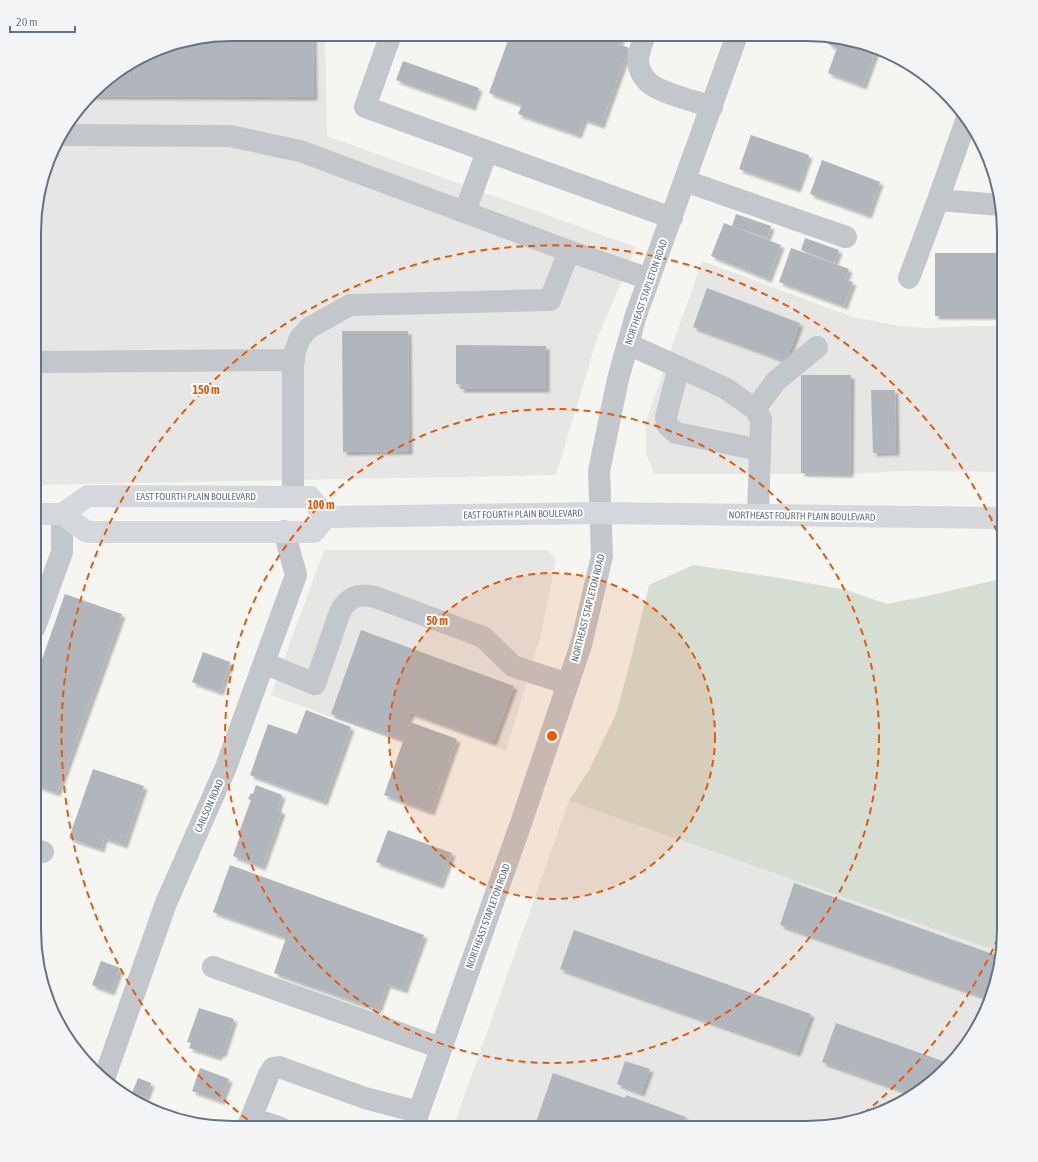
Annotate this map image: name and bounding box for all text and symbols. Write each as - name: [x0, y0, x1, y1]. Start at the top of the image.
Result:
- scale bar: [10, 8, 75, 34]
- text: 20 m: [16, 15, 38, 29]
- street label: NORTHEAST STAPLETON ROAD: [623, 237, 669, 346]
- text: 150 m: [192, 383, 220, 397]
- street label: EAST FOURTH PLAIN BOULEVARD: [136, 491, 256, 502]
- text: 100 m: [307, 498, 335, 512]
- street label: EAST FOURTH PLAIN BOULEVARD: [463, 507, 583, 521]
- street label: NORTHEAST FOURTH PLAIN BOULEVARD: [729, 509, 876, 523]
- street label: NORTHEAST STAPLETON ROAD: [569, 553, 607, 663]
- text: 50 m: [426, 614, 448, 628]
- centre of rings: [545, 729, 559, 743]
- street label: CARLSON ROAD: [192, 777, 226, 834]
- street label: NORTHEAST STAPLETON ROAD: [464, 862, 512, 970]

